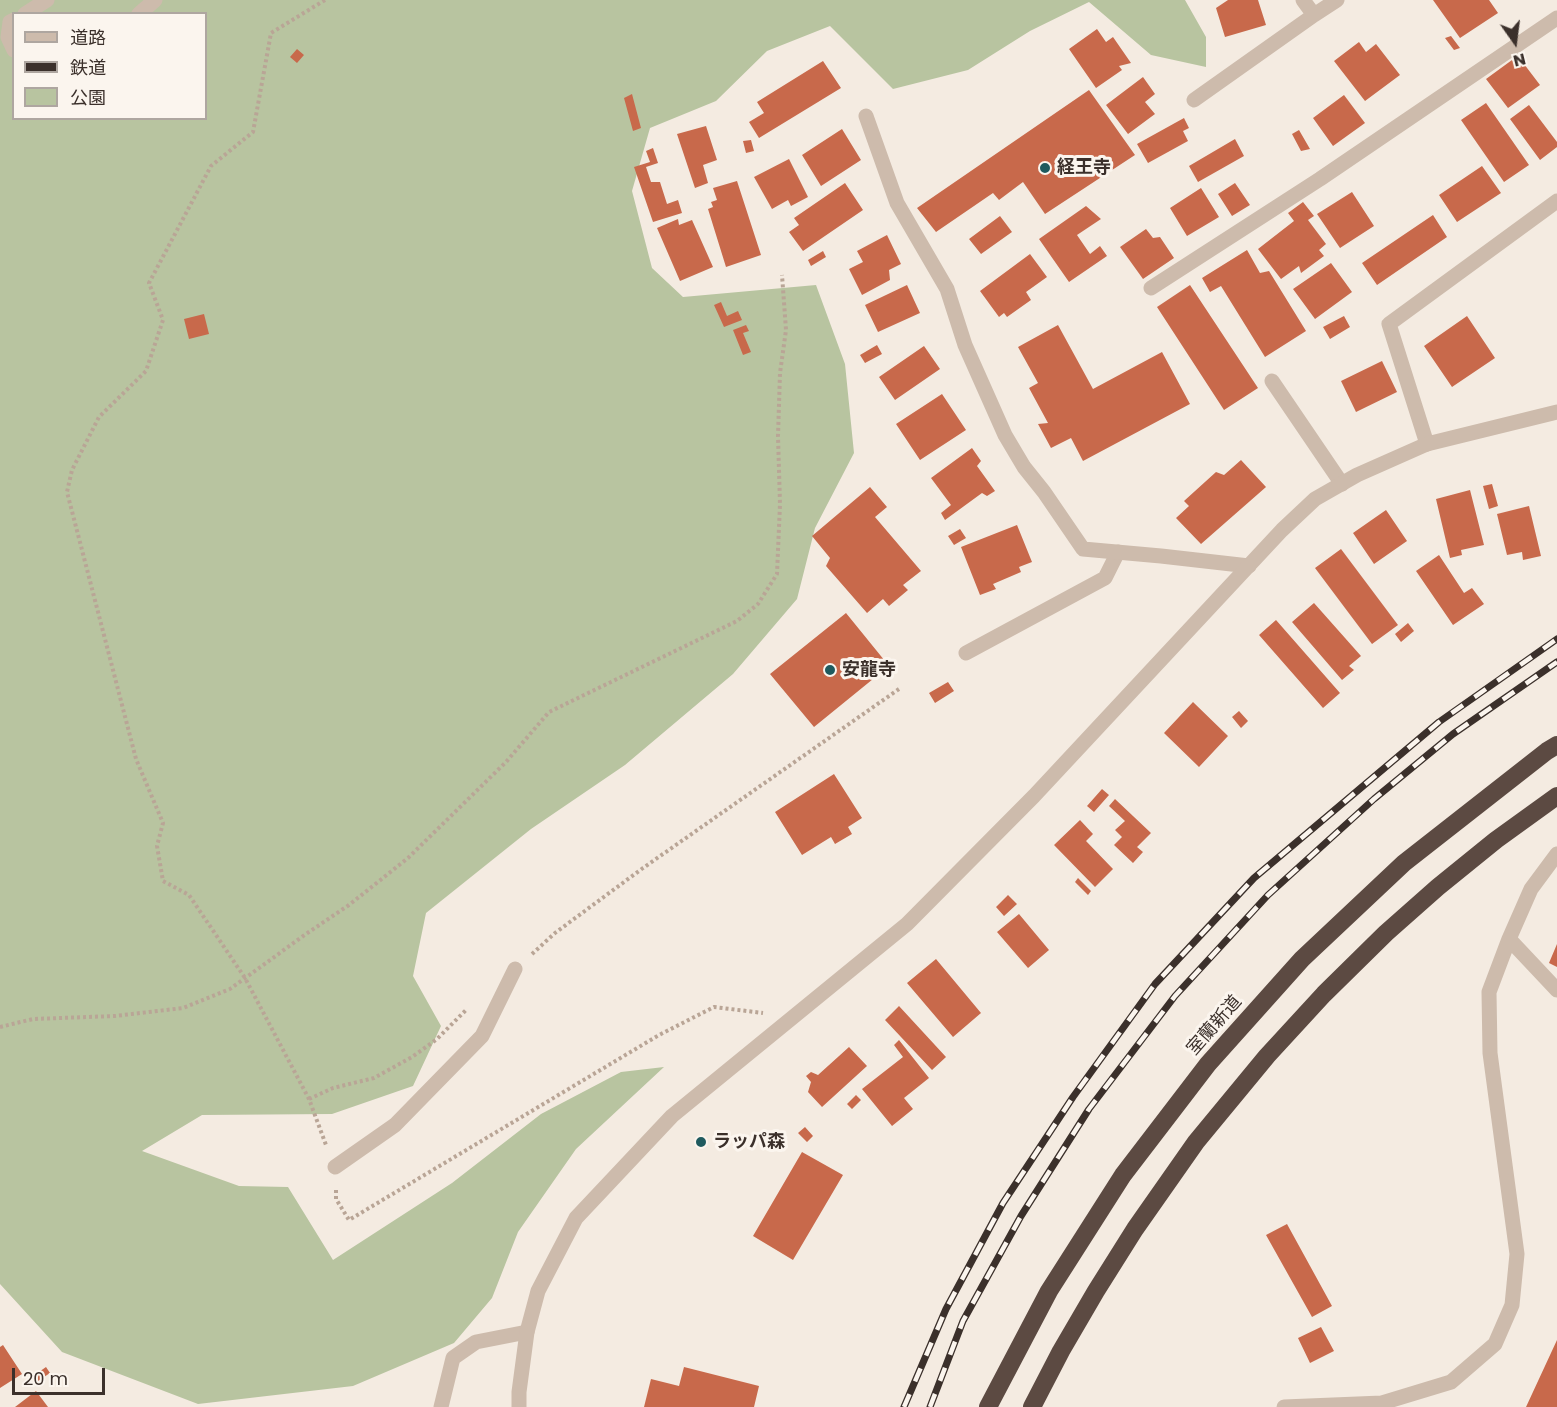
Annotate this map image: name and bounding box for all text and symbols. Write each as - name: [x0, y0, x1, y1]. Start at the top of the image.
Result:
- legend: [12, 12, 207, 120]
- north arrow: [1485, 12, 1545, 72]
- text: 道路: [70, 25, 106, 50]
- text: N: [1511, 47, 1528, 73]
- text: 鉄道: [70, 55, 106, 80]
- text: 公園: [70, 85, 106, 110]
- place label: 経王寺: [1057, 157, 1111, 179]
- marker: 経王寺: [1038, 161, 1052, 175]
- place label: 安龍寺: [842, 659, 896, 681]
- marker: 安龍寺: [823, 663, 837, 677]
- street label: 室蘭新道: [1183, 992, 1247, 1060]
- place label: ラッパ森: [713, 1131, 785, 1153]
- marker: ラッパ森: [694, 1135, 708, 1149]
- scale bar: [15, 1356, 108, 1394]
- text: 20 m: [23, 1366, 68, 1391]

